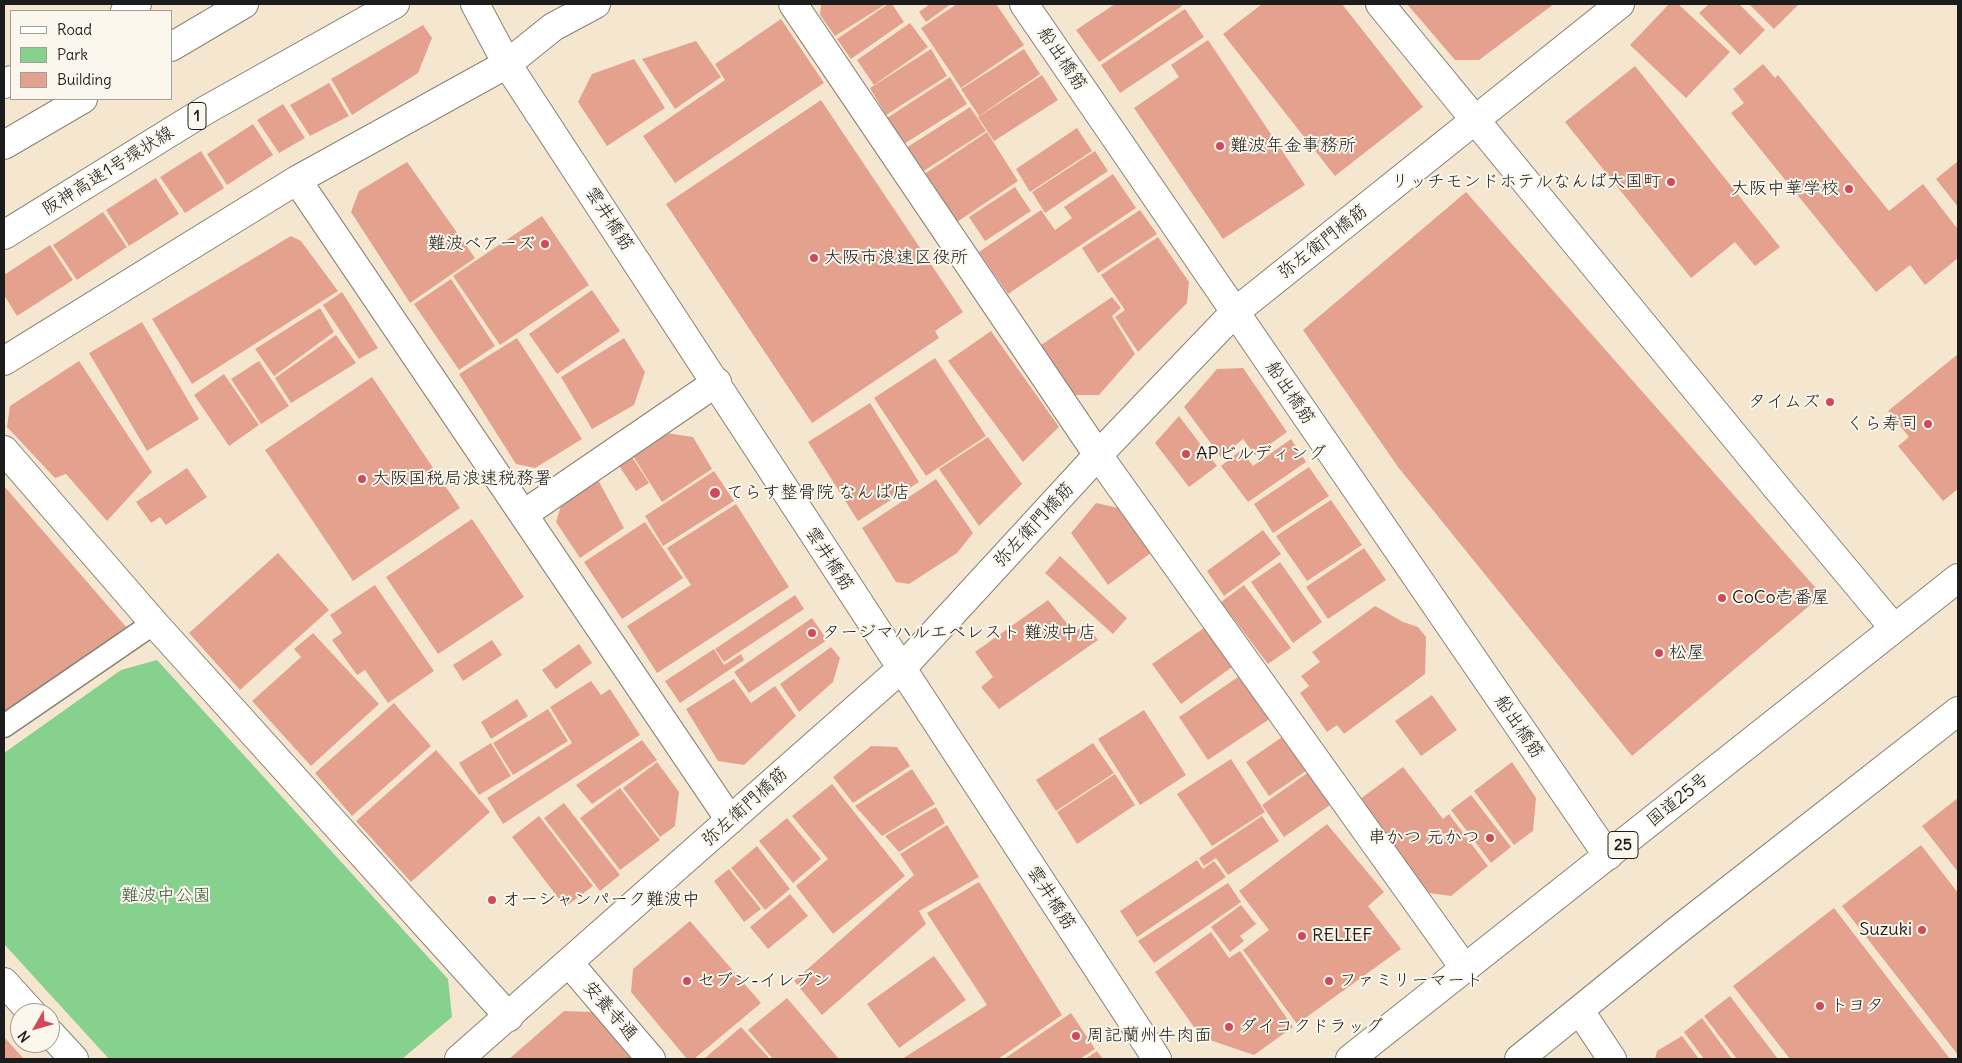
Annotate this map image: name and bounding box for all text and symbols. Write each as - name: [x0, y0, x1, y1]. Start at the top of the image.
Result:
- legend: [10, 10, 172, 100]
- text: Road: [57, 20, 92, 39]
- street label: 船出橋筋: [1033, 23, 1091, 95]
- text: Park: [57, 45, 88, 64]
- text: Building: [57, 70, 112, 89]
- road number: 1: [188, 102, 206, 130]
- street label: 阪神高速1号環状線: [38, 122, 178, 220]
- place label: 難波年金事務所: [1230, 135, 1356, 157]
- marker: 難波年金事務所: [1214, 140, 1226, 152]
- place label: リッチモンドホテルなんば大国町: [1391, 171, 1661, 193]
- marker: リッチモンドホテルなんば大国町: [1665, 176, 1677, 188]
- place label: 大阪中華学校: [1731, 178, 1839, 200]
- street label: 雲井橋筋: [580, 183, 638, 255]
- marker: 大阪中華学校: [1843, 183, 1855, 195]
- street label: 弥左衛門橋筋: [1274, 200, 1372, 284]
- place label: 難波ベアーズ: [428, 233, 535, 255]
- marker: 難波ベアーズ: [539, 238, 551, 250]
- place label: 大阪市浪速区役所: [824, 247, 968, 269]
- marker: 大阪市浪速区役所: [808, 252, 820, 264]
- street label: 船出橋筋: [1261, 357, 1319, 429]
- place label: タイムズ: [1748, 391, 1820, 413]
- marker: タイムズ: [1824, 396, 1836, 408]
- place label: くら寿司: [1846, 413, 1918, 435]
- marker: くら寿司: [1922, 418, 1934, 430]
- place label: APビルディング: [1196, 443, 1326, 465]
- marker: APビルディング: [1180, 448, 1192, 460]
- place label: 大阪国税局浪速税務署: [372, 468, 552, 490]
- marker: 大阪国税局浪速税務署: [356, 473, 368, 485]
- street label: 弥左衛門橋筋: [989, 478, 1079, 572]
- place label: てらす整骨院 なんば店: [726, 482, 910, 504]
- marker: てらす整骨院 なんば店: [708, 486, 722, 500]
- street label: 雲井橋筋: [800, 523, 858, 595]
- place label: CoCo壱番屋: [1732, 587, 1830, 609]
- marker: CoCo壱番屋: [1716, 592, 1728, 604]
- place label: タージマハルエベレスト 難波中店: [822, 622, 1096, 644]
- marker: タージマハルエベレスト 難波中店: [806, 627, 818, 639]
- place label: 松屋: [1669, 642, 1705, 664]
- marker: 松屋: [1653, 647, 1665, 659]
- street label: 船出橋筋: [1490, 691, 1548, 763]
- street label: 弥左衛門橋筋: [698, 763, 792, 851]
- street label: 国道25号: [1642, 768, 1714, 832]
- place label: 串かつ 元かつ: [1368, 827, 1480, 849]
- marker: 串かつ 元かつ: [1484, 832, 1496, 844]
- road number: 25: [1608, 832, 1638, 858]
- street label: 雲井橋筋: [1022, 862, 1080, 934]
- park label: 難波中公園: [121, 885, 211, 907]
- place label: オーシャンパーク難波中: [502, 889, 700, 911]
- marker: オーシャンパーク難波中: [486, 894, 498, 906]
- place label: Suzuki: [1859, 919, 1912, 941]
- marker: Suzuki: [1916, 924, 1928, 936]
- place label: RELIEF: [1312, 925, 1372, 947]
- marker: RELIEF: [1296, 930, 1308, 942]
- place label: セブン-イレブン: [697, 970, 831, 992]
- place label: ファミリーマート: [1339, 970, 1483, 992]
- marker: セブン-イレブン: [681, 975, 693, 987]
- marker: ファミリーマート: [1323, 975, 1335, 987]
- street label: 安養寺通: [578, 977, 642, 1045]
- place label: トヨタ: [1830, 995, 1884, 1017]
- marker: トヨタ: [1814, 1000, 1826, 1012]
- north arrow: [10, 1003, 60, 1053]
- place label: ダイコクドラッグ: [1239, 1016, 1383, 1038]
- marker: ダイコクドラッグ: [1223, 1021, 1235, 1033]
- place label: 周記蘭州牛肉面: [1086, 1025, 1212, 1047]
- text: N: [14, 1027, 34, 1046]
- marker: 周記蘭州牛肉面: [1070, 1030, 1082, 1042]

